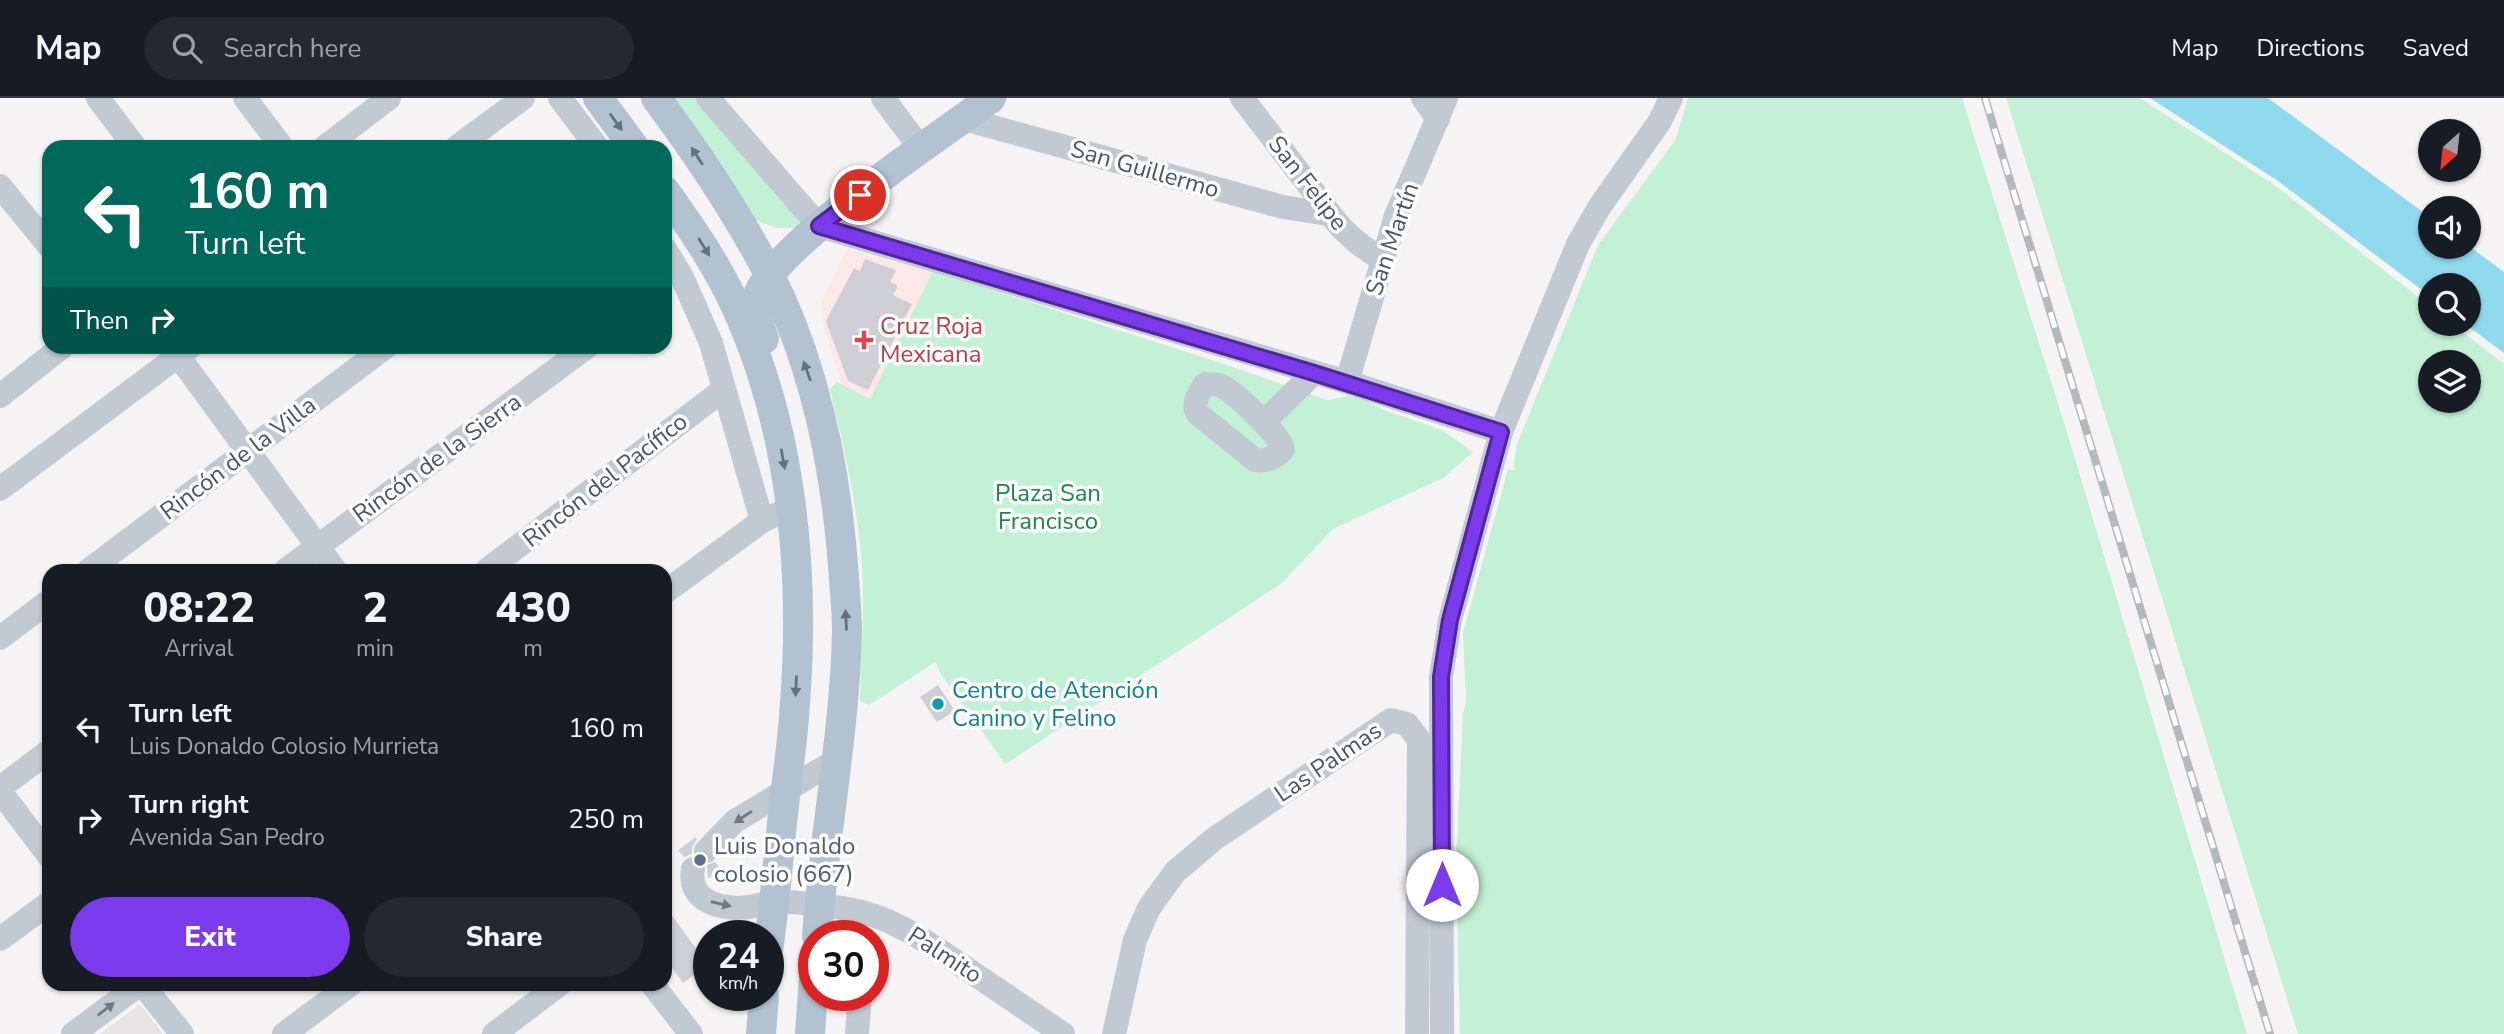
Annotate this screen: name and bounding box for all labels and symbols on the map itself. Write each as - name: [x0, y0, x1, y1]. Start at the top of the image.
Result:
- one-way arrow: [609, 113, 623, 132]
- north arrow: [2418, 119, 2482, 182]
- street label: San Felipe: [1261, 129, 1355, 237]
- street label: San Guillermo: [1067, 133, 1223, 205]
- one-way arrow: [691, 147, 704, 166]
- pin: [830, 165, 890, 225]
- street label: San Martín: [1358, 178, 1426, 300]
- one-way arrow: [697, 238, 710, 257]
- place label: Cruz Roja Mexicana: [880, 310, 983, 370]
- marker: Cruz Roja Mexicana: [854, 330, 874, 350]
- one-way arrow: [802, 361, 813, 382]
- street label: Rincón de la Sierra: [346, 386, 528, 530]
- street label: Rincón de la Villa: [154, 389, 322, 527]
- street label: Rincón del Pacífico: [516, 406, 694, 554]
- one-way arrow: [778, 448, 789, 470]
- park label: Plaza San Francisco: [995, 477, 1101, 537]
- one-way arrow: [840, 608, 851, 630]
- place label: Centro de Atención Canino y Felino: [952, 674, 1159, 734]
- one-way arrow: [791, 675, 802, 697]
- marker: Centro de Atención Canino y Felino: [930, 696, 946, 712]
- street label: Las Palmas: [1268, 714, 1388, 810]
- one-way arrow: [733, 810, 753, 823]
- place label: Luis Donaldo colosio (667): [714, 830, 855, 890]
- position arrow: [1405, 848, 1479, 922]
- marker: Luis Donaldo colosio (667): [692, 852, 708, 868]
- one-way arrow: [710, 899, 732, 910]
- street label: Palmito: [902, 919, 988, 991]
- speed limit sign: 30: [798, 920, 889, 1011]
- one-way arrow: [97, 1001, 115, 1016]

